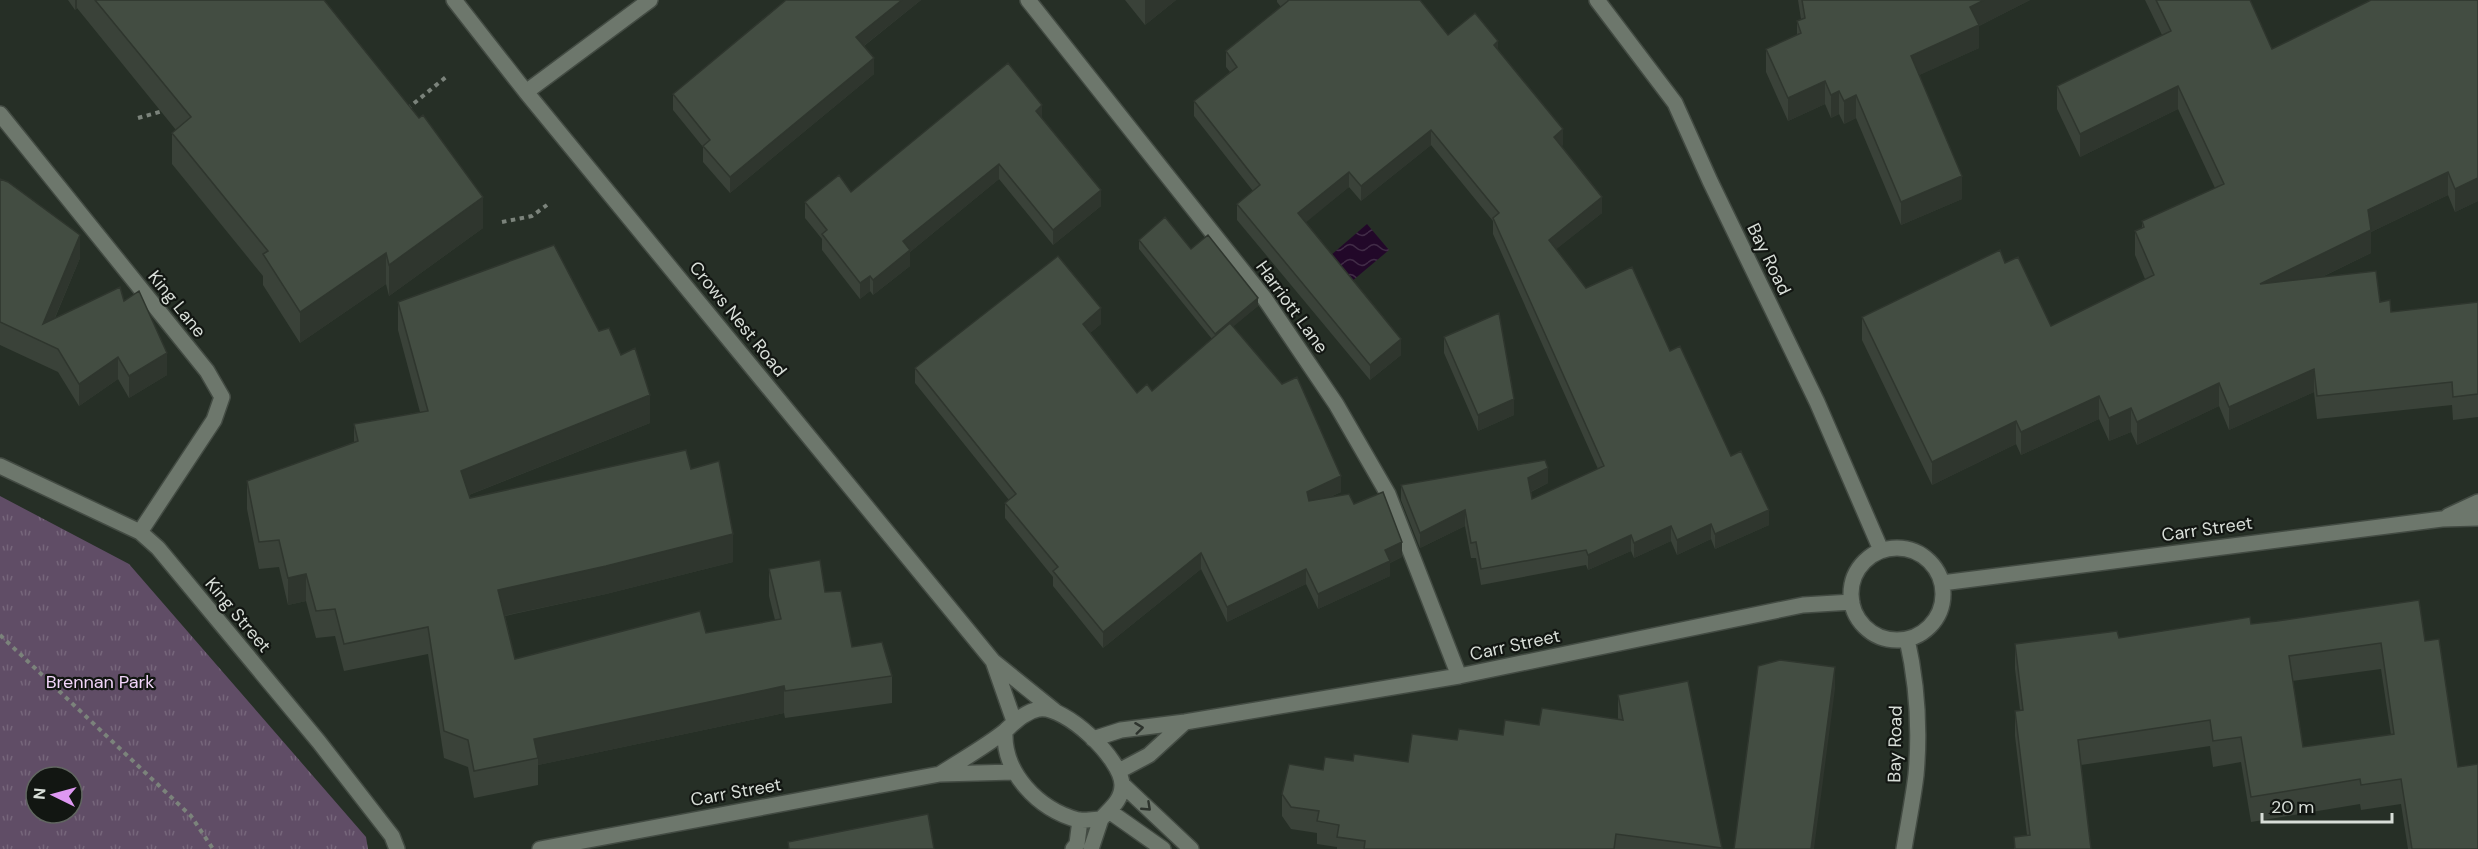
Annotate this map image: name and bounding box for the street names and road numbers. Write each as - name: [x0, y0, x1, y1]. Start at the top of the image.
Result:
- street label: Bay Road: [1741, 219, 1797, 299]
- street label: Crows Nest Road: [684, 256, 792, 382]
- street label: Harriott Lane: [1250, 256, 1334, 358]
- street label: King Lane: [143, 265, 211, 343]
- street label: Carr Street: [2160, 511, 2254, 547]
- street label: King Street: [200, 572, 276, 658]
- street label: Carr Street: [1468, 624, 1562, 666]
- street label: Bay Road: [1882, 705, 1908, 783]
- street label: Carr Street: [689, 772, 783, 812]

